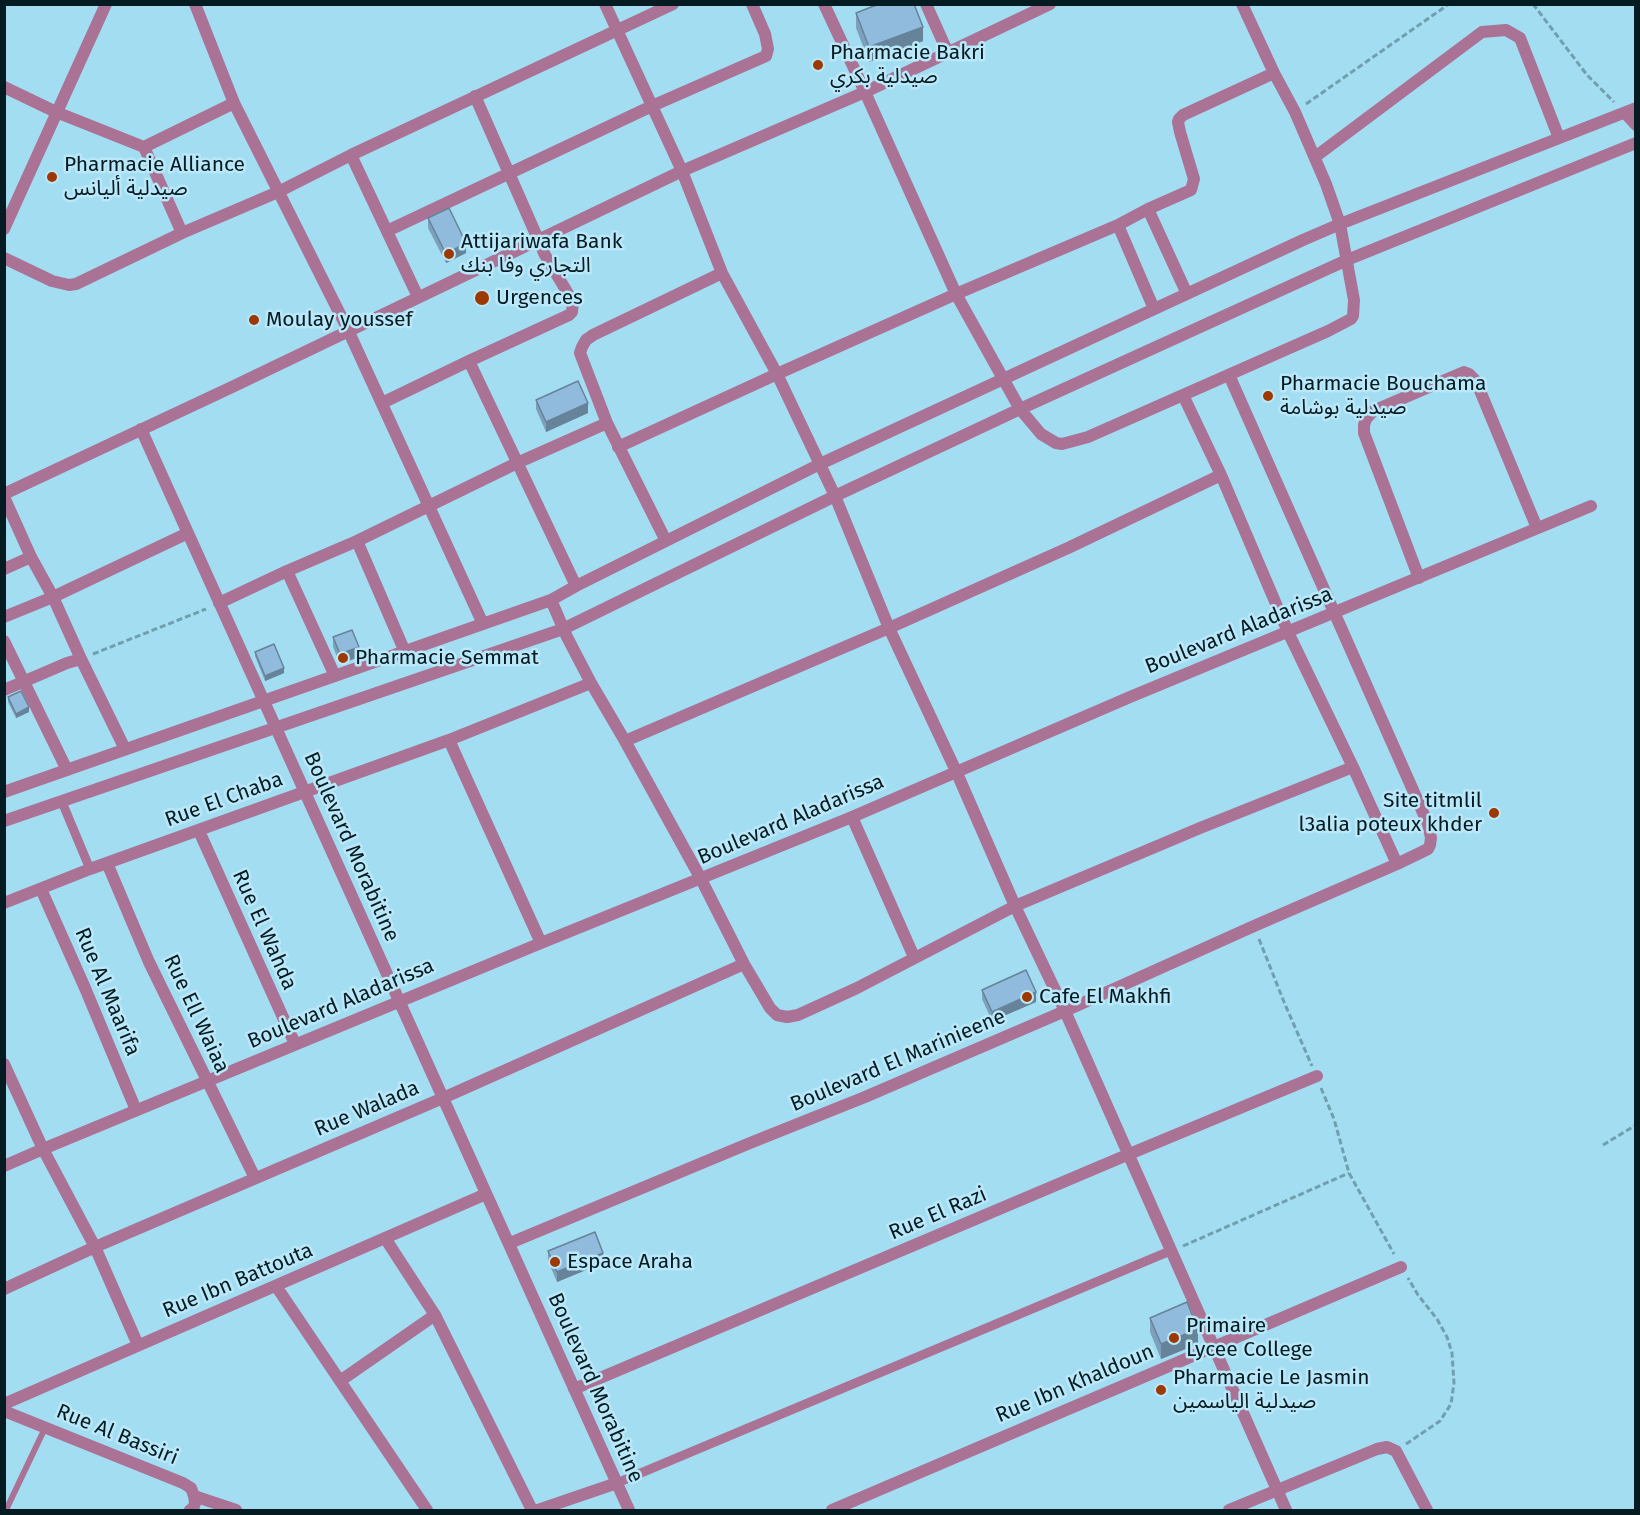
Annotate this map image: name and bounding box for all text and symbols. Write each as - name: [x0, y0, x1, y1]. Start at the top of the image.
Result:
- place label: Pharmacie Bakri صيدلية بكري: [830, 40, 985, 90]
- marker: Pharmacie Bakri صيدلية بكري: [811, 58, 825, 72]
- place label: Pharmacie Alliance صيدلية أليانس: [64, 152, 245, 202]
- marker: Pharmacie Alliance صيدلية أليانس: [45, 170, 59, 184]
- place label: Attijariwafa Bank التجاري وفا بنك: [461, 229, 622, 279]
- marker: Attijariwafa Bank التجاري وفا بنك: [442, 247, 456, 261]
- place label: Urgences: [496, 285, 583, 311]
- marker: Urgences: [473, 289, 491, 307]
- place label: Moulay youssef: [266, 307, 412, 333]
- marker: Moulay youssef: [247, 313, 261, 327]
- place label: Pharmacie Bouchama صيدلية بوشامة: [1280, 371, 1486, 421]
- marker: Pharmacie Bouchama صيدلية بوشامة: [1261, 389, 1275, 403]
- street label: Boulevard Aladarissa: [1142, 582, 1336, 680]
- place label: Pharmacie Semmat: [355, 645, 539, 671]
- marker: Pharmacie Semmat: [336, 651, 350, 665]
- street label: Boulevard Morabitine: [298, 748, 404, 946]
- street label: Rue El Chaba: [162, 767, 286, 833]
- street label: Boulevard Aladarissa: [694, 769, 888, 871]
- place label: Site titmlil l3alia poteux khder: [1299, 788, 1482, 838]
- marker: Site titmlil l3alia poteux khder: [1487, 806, 1501, 820]
- street label: Rue El Wahda: [226, 866, 302, 994]
- street label: Rue Al Maarifa: [69, 924, 145, 1060]
- street label: Rue Ell Waiaa: [158, 951, 234, 1077]
- street label: Boulevard Aladarissa: [244, 953, 438, 1055]
- place label: Cafe El Makhfi: [1039, 984, 1172, 1010]
- marker: Cafe El Makhfi: [1020, 990, 1034, 1004]
- street label: Boulevard El Marinieene: [787, 1004, 1009, 1118]
- street label: Rue Walada: [311, 1076, 423, 1142]
- street label: Rue El Razi: [885, 1182, 991, 1246]
- street label: Rue Ibn Battouta: [159, 1238, 317, 1324]
- place label: Espace Araha: [567, 1249, 693, 1275]
- marker: Espace Araha: [548, 1255, 562, 1269]
- street label: Boulevard Morabitine: [542, 1289, 648, 1487]
- place label: Primaire Lycee College: [1186, 1313, 1313, 1363]
- marker: Primaire Lycee College: [1167, 1331, 1181, 1345]
- street label: Rue Ibn Khaldoun: [992, 1339, 1158, 1429]
- place label: Pharmacie Le Jasmin صيدلية الياسمين: [1173, 1365, 1370, 1415]
- marker: Pharmacie Le Jasmin صيدلية الياسمين: [1154, 1383, 1168, 1397]
- street label: Rue Al Bassiri: [52, 1399, 182, 1471]

